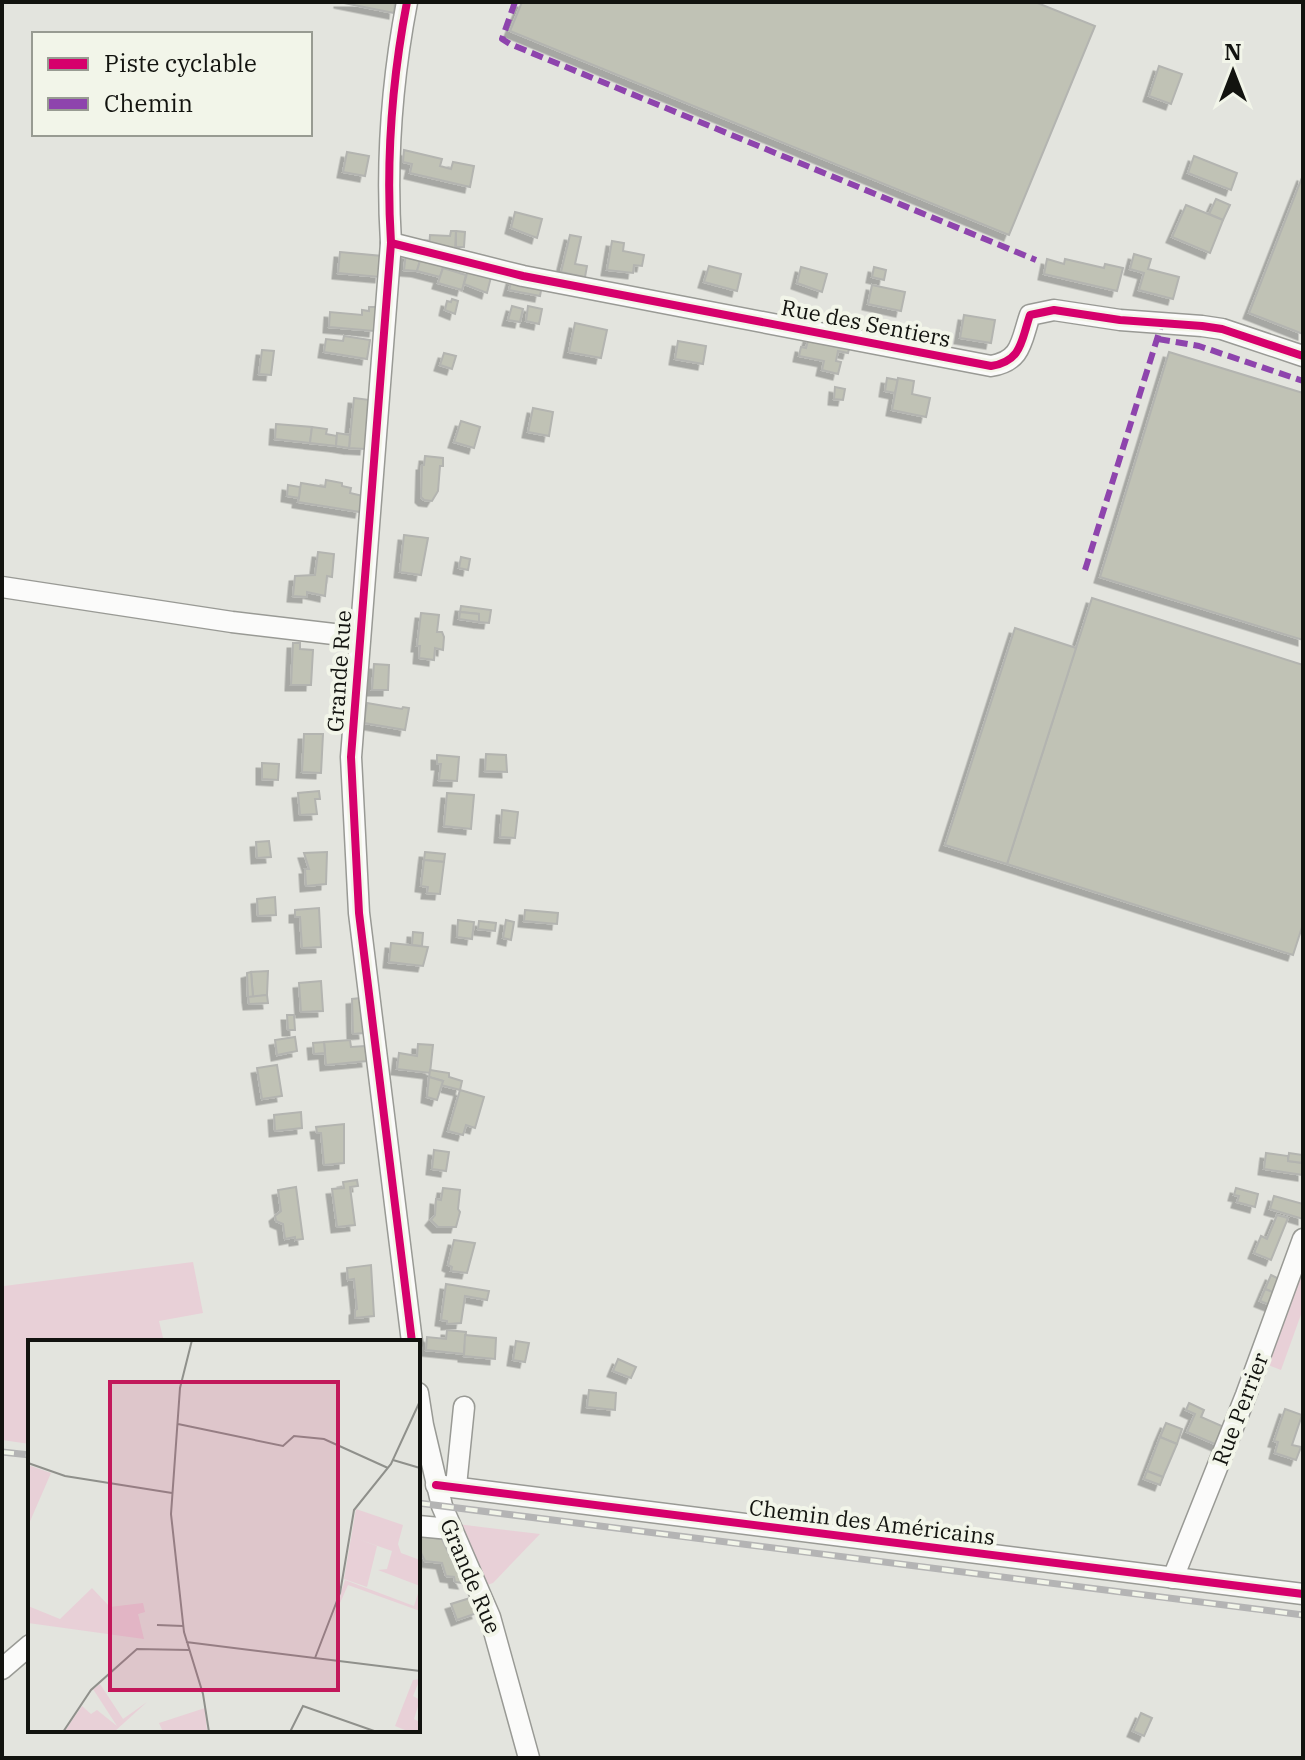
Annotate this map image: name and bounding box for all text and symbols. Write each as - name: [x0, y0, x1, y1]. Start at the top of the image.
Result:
- legend: [32, 32, 312, 136]
- north arrow: [1193, 32, 1273, 112]
- text: N: [1224, 37, 1242, 66]
- text: Piste cyclable: [104, 47, 257, 79]
- text: Chemin: [104, 87, 193, 119]
- street label: Rue des Sentiers: [779, 292, 953, 353]
- street label: Grande Rue: [320, 609, 357, 733]
- inset map: [28, 1340, 420, 1732]
- street label: Rue Perrier: [1205, 1348, 1274, 1469]
- street label: Chemin des Américains: [748, 1492, 997, 1551]
- street label: Grande Rue: [434, 1514, 509, 1638]

